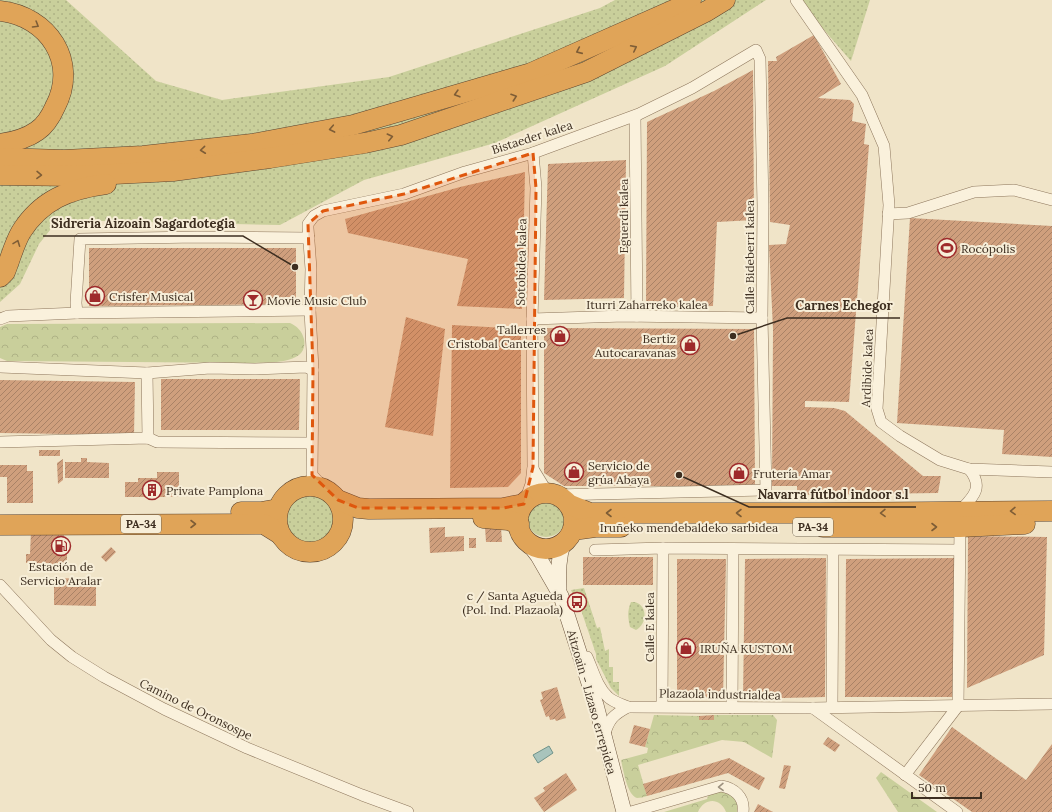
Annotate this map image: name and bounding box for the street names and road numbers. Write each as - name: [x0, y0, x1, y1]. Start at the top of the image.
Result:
- street label: Bistaeder kalea: [490, 117, 574, 157]
- street label: Eguerdi kalea: [616, 178, 631, 254]
- street label: Calle Bideberri kalea: [742, 200, 757, 314]
- street label: Sotobidea kalea: [513, 218, 529, 306]
- street label: Iturri Zaharreko kalea: [586, 297, 708, 312]
- street label: Ardibide kalea: [858, 328, 876, 409]
- road number: PA-34: [121, 515, 161, 533]
- road number: PA-34: [793, 518, 833, 536]
- street label: Iruñeko mendebaldeko sarbidea: [600, 520, 778, 535]
- street label: Calle E kalea: [642, 592, 657, 662]
- street label: Aitzoain - Lizaso errepidea: [564, 627, 620, 776]
- street label: Camino de Oronsospe: [137, 675, 255, 743]
- street label: Plazaola industrialdea: [659, 685, 781, 703]

